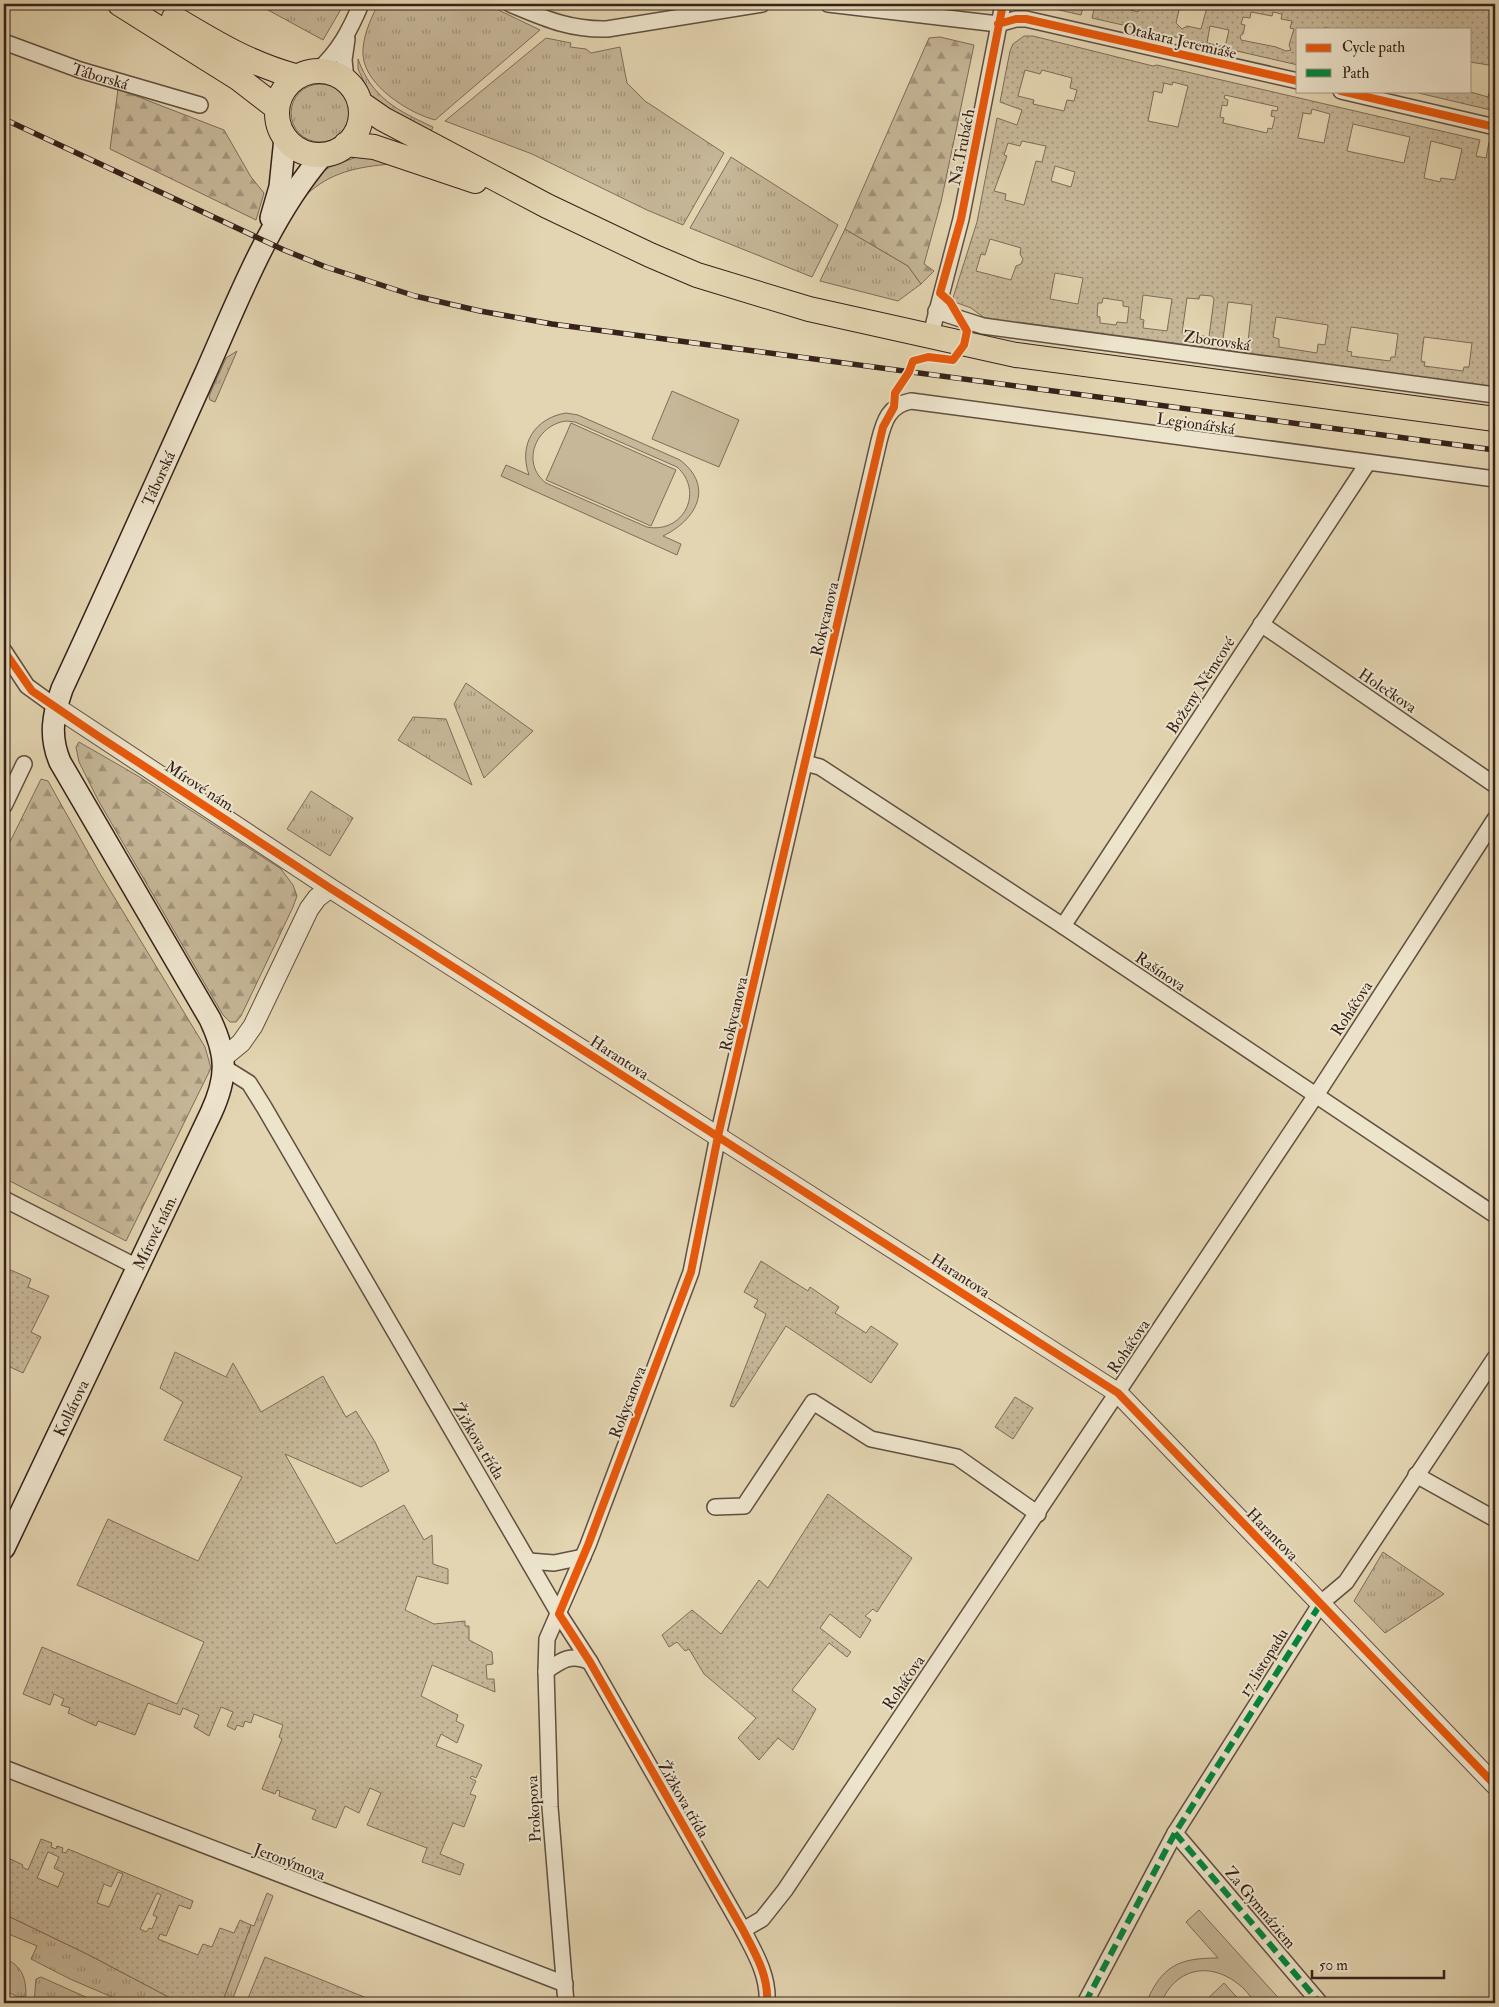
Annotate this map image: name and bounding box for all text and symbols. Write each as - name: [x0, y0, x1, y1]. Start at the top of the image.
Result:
- street label: Otakara Jeremiáše: [1121, 18, 1239, 65]
- legend: [1296, 28, 1472, 92]
- text: Cycle path: [1342, 38, 1405, 58]
- street label: Táborská: [69, 59, 131, 95]
- text: Path: [1342, 64, 1369, 83]
- street label: Na Trubách: [945, 107, 979, 187]
- street label: Zborovská: [1182, 326, 1252, 356]
- street label: Legionářská: [1156, 409, 1236, 439]
- street label: Táborská: [138, 448, 180, 509]
- street label: Rokycanova: [807, 580, 843, 658]
- street label: Boženy Němcové: [1162, 633, 1240, 738]
- street label: Holečkova: [1354, 664, 1421, 718]
- street label: Mírové nám.: [161, 757, 240, 817]
- street label: Rašínova: [1131, 948, 1190, 996]
- street label: Rokycanova: [716, 975, 752, 1053]
- street label: Roháčova: [1327, 977, 1377, 1040]
- street label: Harantova: [586, 1031, 653, 1085]
- street label: Mírové nám.: [129, 1192, 182, 1273]
- street label: Harantova: [927, 1249, 994, 1303]
- street label: Roháčova: [1103, 1315, 1154, 1378]
- street label: Rokycanova: [605, 1363, 651, 1441]
- street label: Kollárova: [50, 1377, 94, 1440]
- street label: Žižkova třída: [448, 1399, 510, 1484]
- street label: Harantova: [1242, 1504, 1303, 1566]
- street label: 17. listopadu: [1235, 1625, 1293, 1701]
- street label: Roháčova: [878, 1651, 929, 1714]
- street label: Žižkova třída: [653, 1757, 714, 1842]
- street label: Prokopova: [522, 1775, 547, 1843]
- street label: Jeronýmova: [250, 1839, 329, 1886]
- street label: Za Gymnáziem: [1220, 1863, 1301, 1953]
- scale bar: [1312, 1947, 1444, 1979]
- text: 50 m: [1319, 1956, 1348, 1975]

